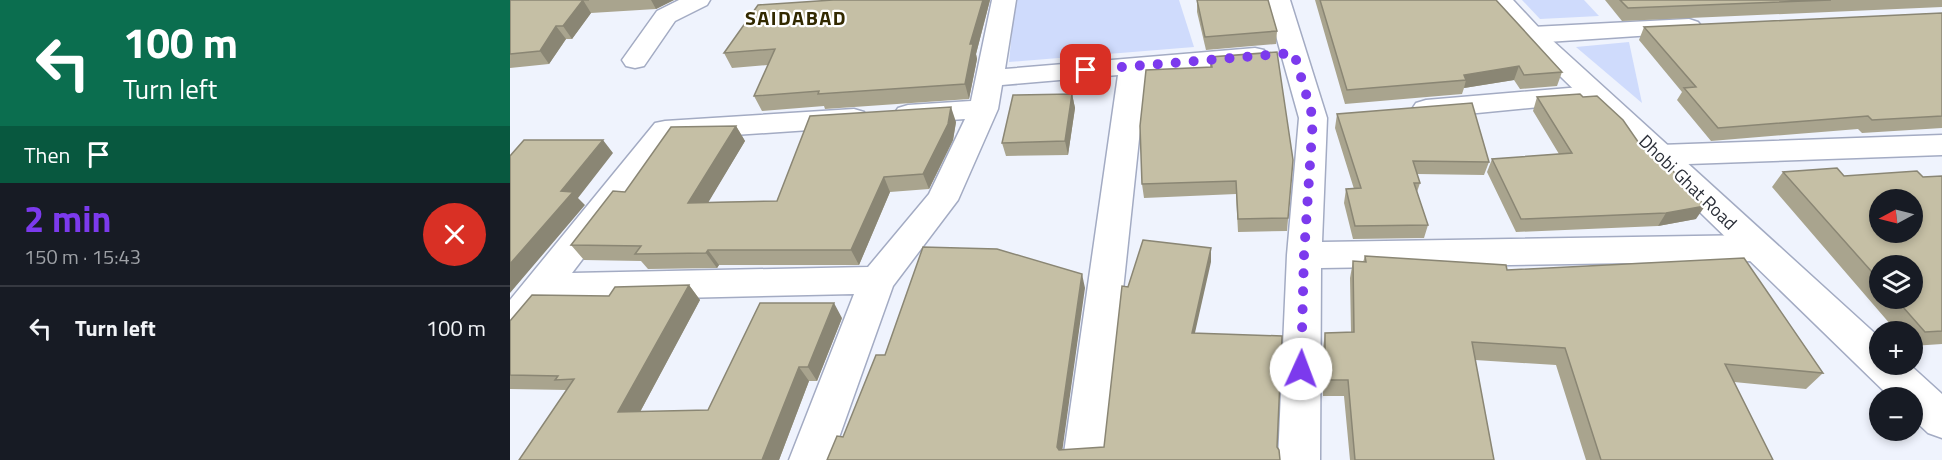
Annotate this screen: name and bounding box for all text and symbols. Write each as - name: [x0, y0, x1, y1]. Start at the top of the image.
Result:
- district label: SAIDABAD: [745, 2, 847, 33]
- text: 100 m: [123, 10, 238, 74]
- icon: left: [24, 24, 102, 102]
- pin: [1060, 44, 1111, 95]
- icon: arrive: [1069, 53, 1102, 86]
- text: Turn left: [123, 68, 217, 109]
- street label: Dhobi Ghat Road: [1633, 128, 1743, 236]
- text: Then: [24, 138, 70, 172]
- icon: arrive: [82, 138, 115, 171]
- north arrow: [1869, 189, 1923, 243]
- map controls: [1869, 189, 1923, 441]
- text: 2 min: [24, 191, 111, 246]
- button: close: [423, 203, 486, 266]
- text: 150 m · 15:43: [24, 241, 141, 272]
- button: layers: [1869, 255, 1923, 309]
- text: Turn left: [75, 311, 156, 345]
- text: 100 m: [426, 311, 486, 345]
- icon: left: [24, 312, 57, 345]
- button: +: [1869, 321, 1923, 375]
- position arrow: [1269, 337, 1333, 401]
- button: −: [1869, 387, 1923, 441]

